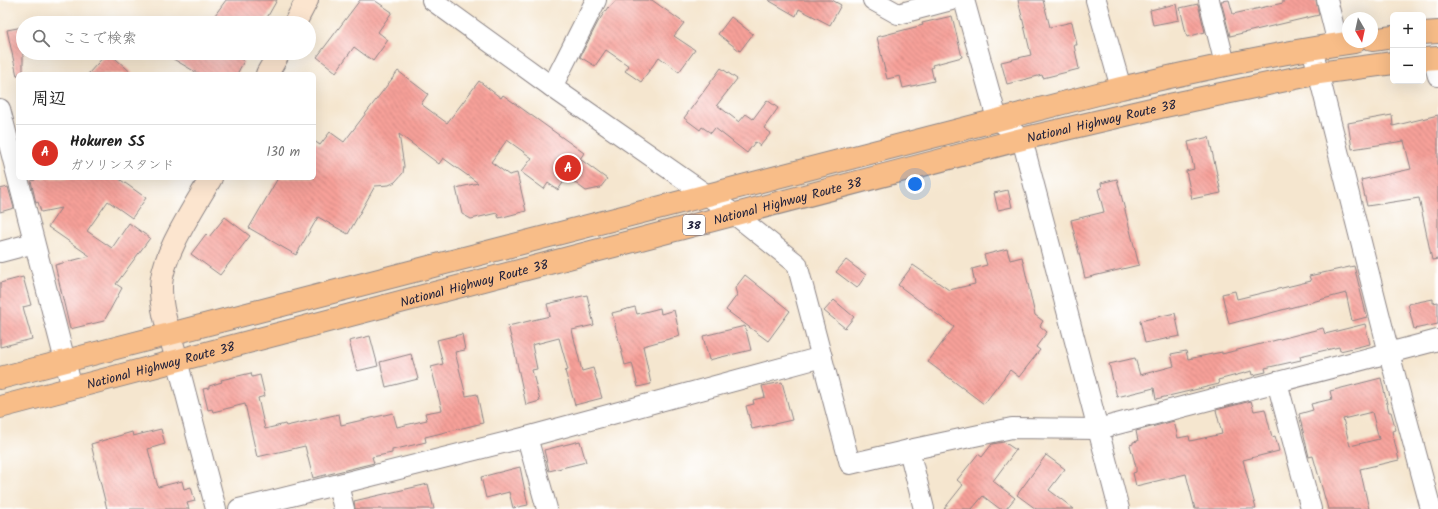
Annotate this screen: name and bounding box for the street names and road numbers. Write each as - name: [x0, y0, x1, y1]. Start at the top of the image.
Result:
- street label: National Highway Route 38: [1025, 95, 1178, 150]
- street label: National Highway Route 38: [711, 172, 864, 231]
- road number: 38: [683, 215, 705, 235]
- street label: National Highway Route 38: [398, 255, 551, 314]
- street label: National Highway Route 38: [84, 337, 238, 396]

